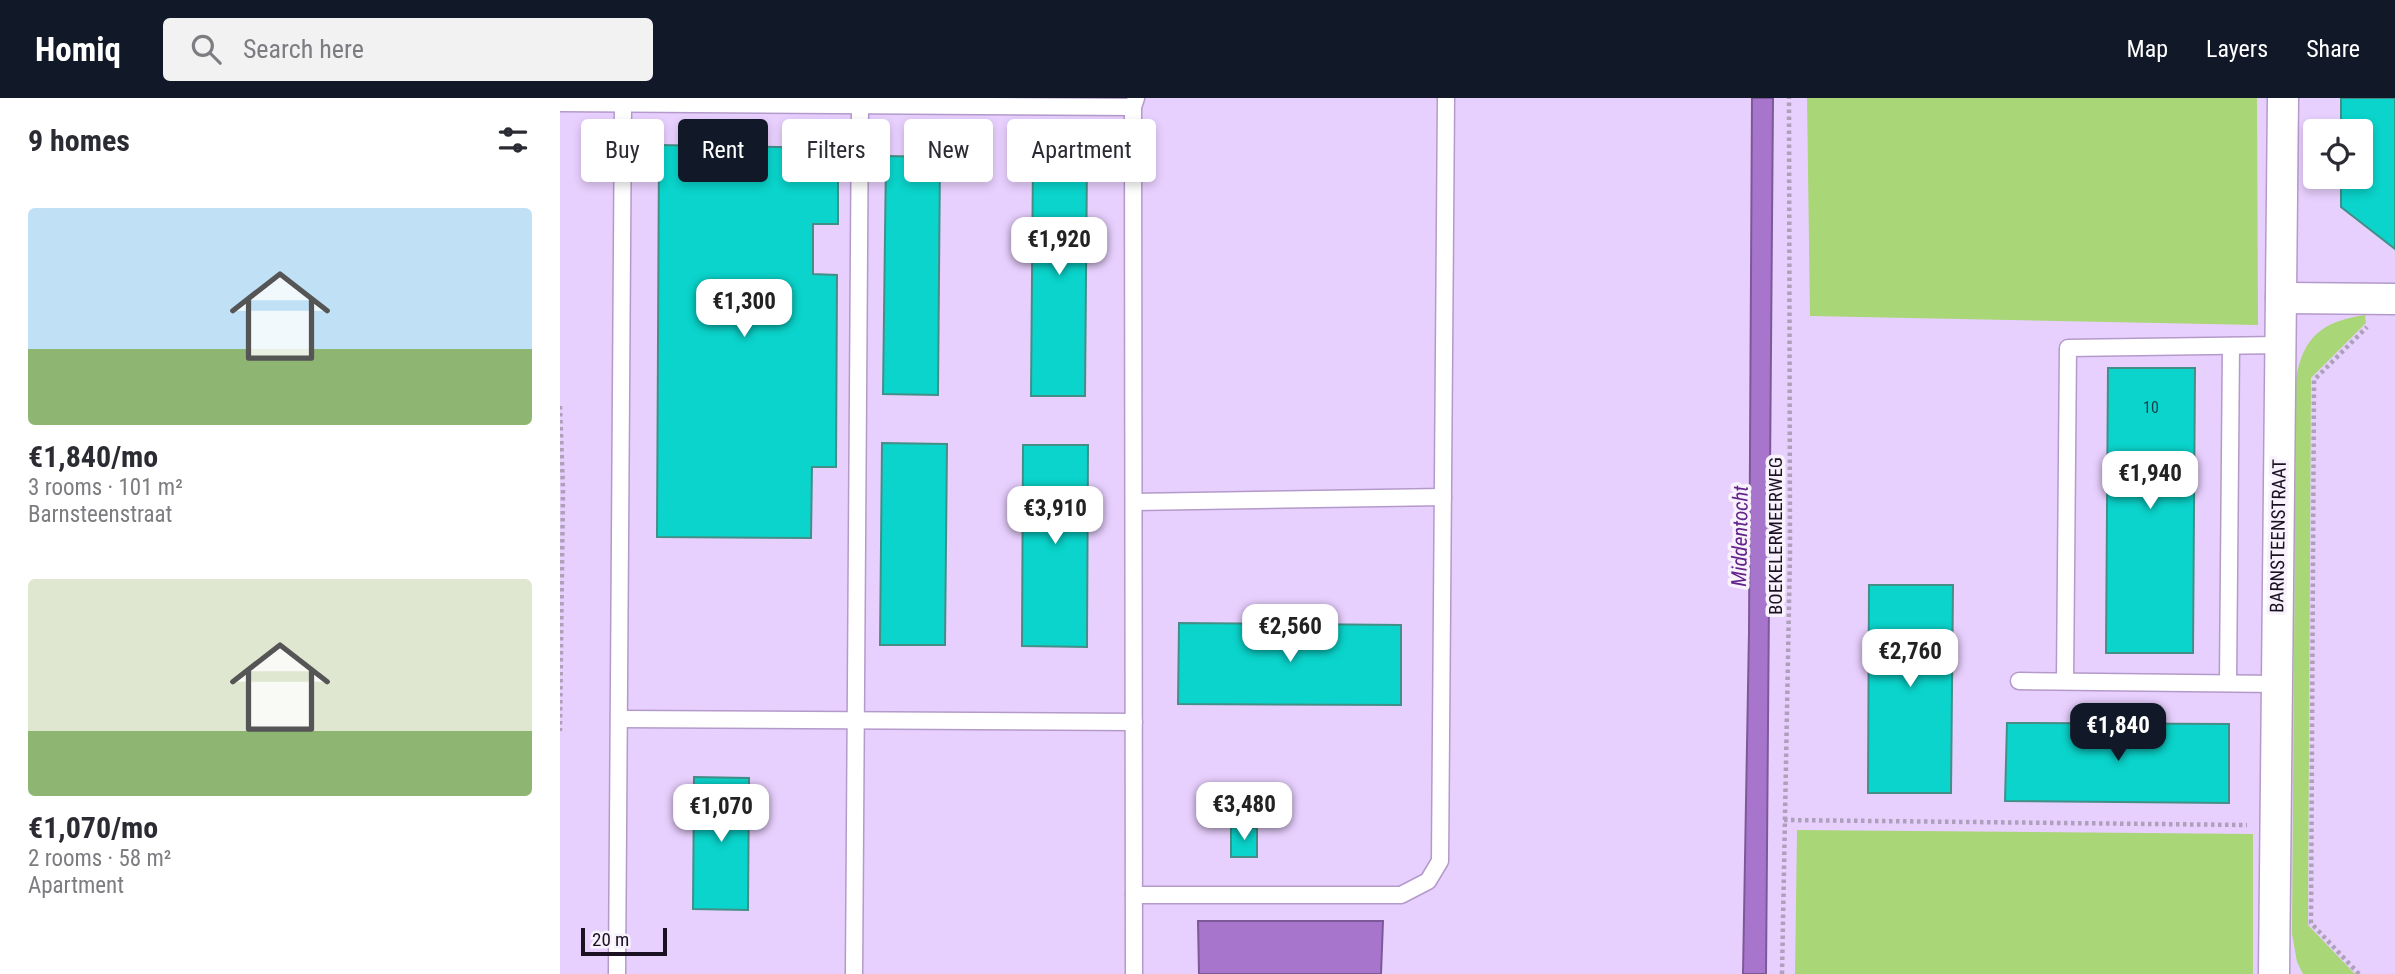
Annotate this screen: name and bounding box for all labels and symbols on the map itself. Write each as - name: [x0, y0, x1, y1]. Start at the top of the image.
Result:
- pin: €1,920: [1002, 218, 1116, 277]
- pin: €1,300: [687, 280, 801, 339]
- house number: 10: [2143, 398, 2159, 417]
- pin: €1,940: [2093, 452, 2207, 511]
- street label: BOEKELERMEERWEG: [1764, 457, 1787, 615]
- street label: BARNSTEENSTRAAT: [2265, 459, 2291, 613]
- water label: Middentocht: [1727, 484, 1753, 587]
- pin: €3,910: [998, 486, 1112, 546]
- pin: €2,560: [1233, 604, 1347, 664]
- pin: €2,760: [1853, 630, 1967, 689]
- pin: €1,840: [2061, 704, 2175, 763]
- pin: €3,480: [1187, 782, 1301, 842]
- pin: €1,070: [664, 784, 778, 844]
- scale bar: [581, 925, 667, 957]

